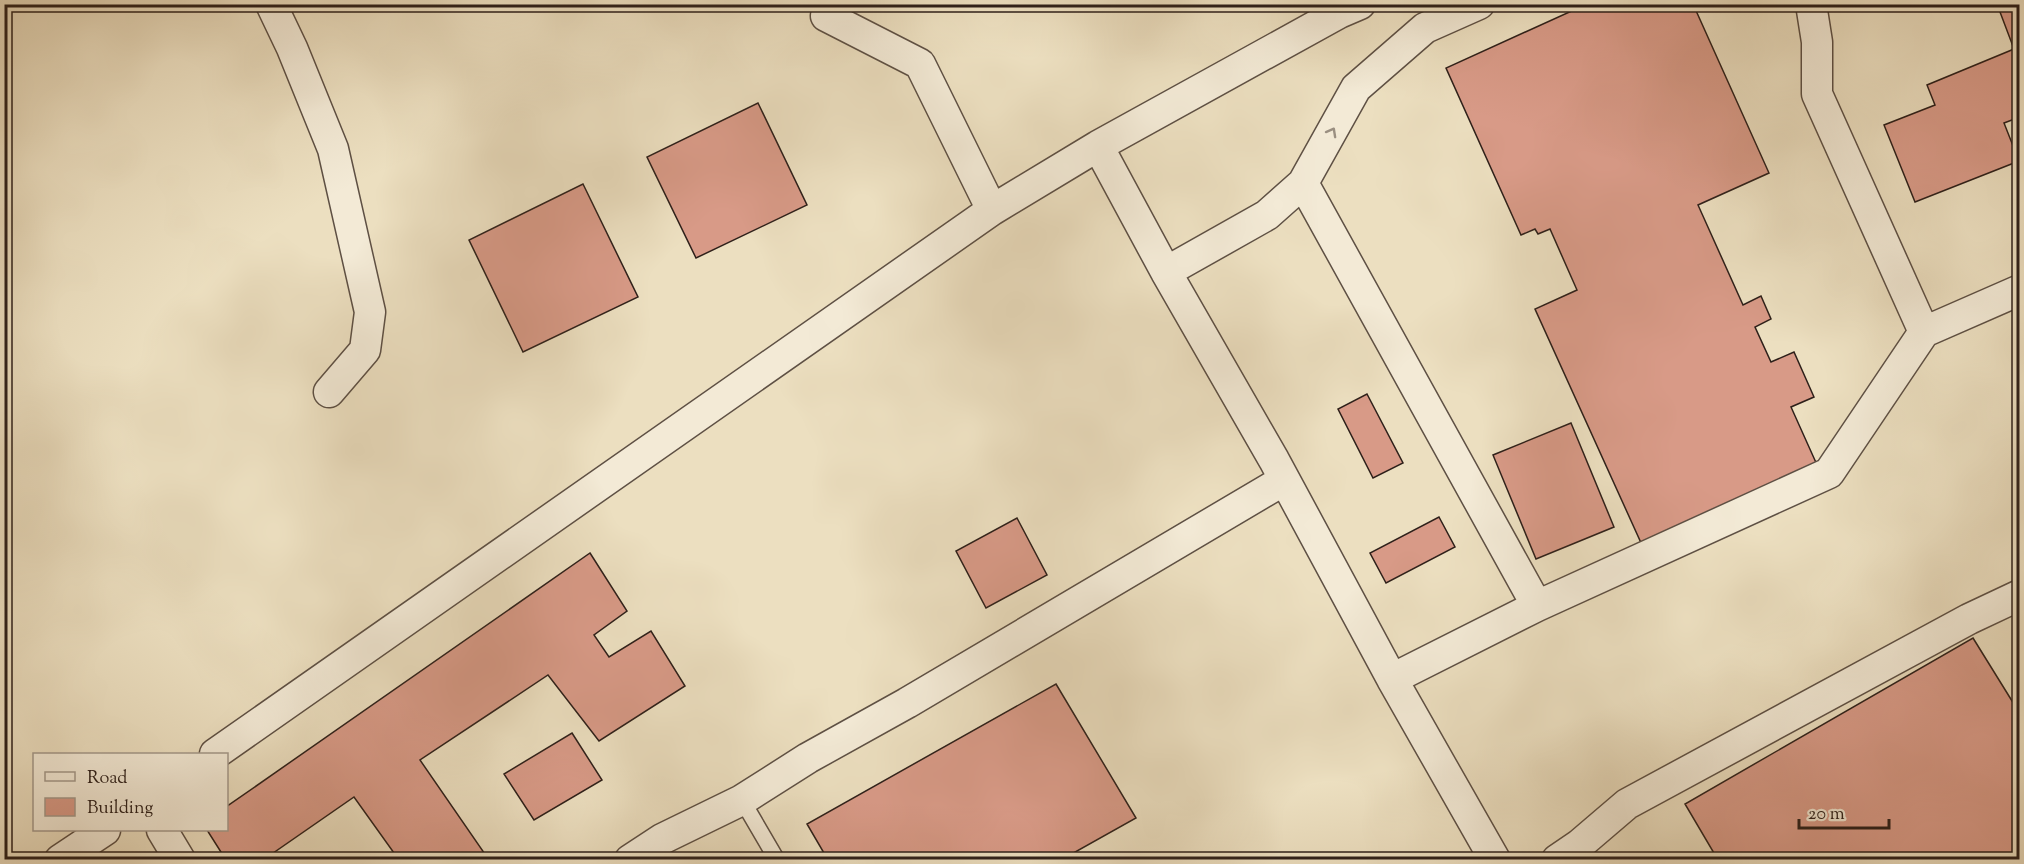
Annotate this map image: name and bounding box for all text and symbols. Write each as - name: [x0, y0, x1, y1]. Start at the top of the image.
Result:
- one-way arrow: [1325, 128, 1336, 138]
- legend: [33, 753, 228, 831]
- text: Road: [87, 766, 127, 792]
- scale bar: [1799, 792, 1889, 830]
- text: Building: [87, 796, 153, 822]
- text: 20 m: [1808, 802, 1845, 828]

